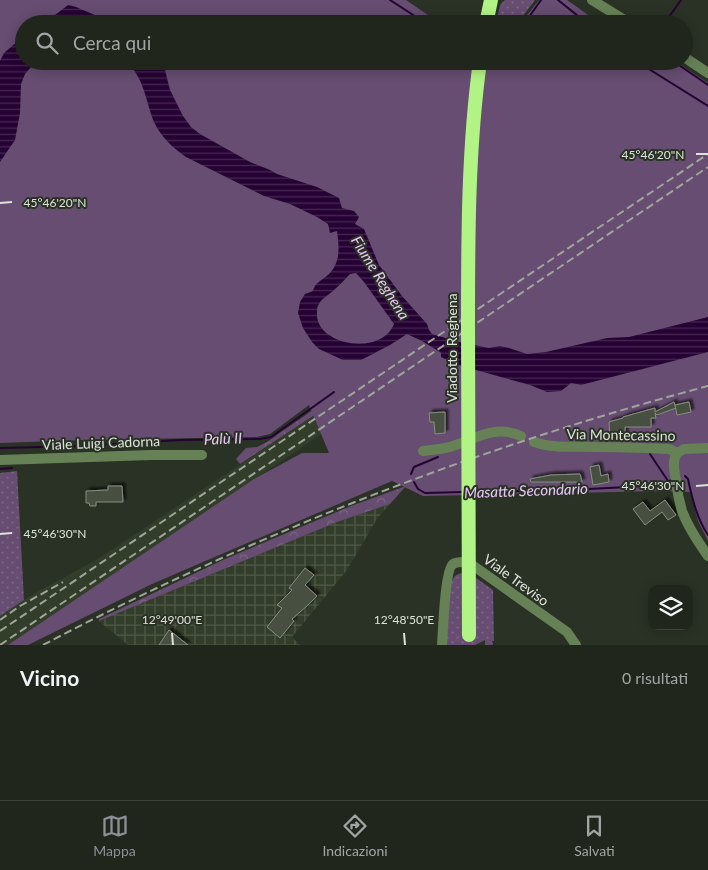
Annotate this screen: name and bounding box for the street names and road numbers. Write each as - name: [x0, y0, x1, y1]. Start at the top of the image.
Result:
- street label: Viadotto Reghena: [443, 293, 460, 403]
- street label: Via Montecassino: [566, 425, 676, 444]
- street label: Viale Luigi Cadorna: [42, 432, 160, 453]
- street label: Viale Treviso: [480, 550, 552, 609]

